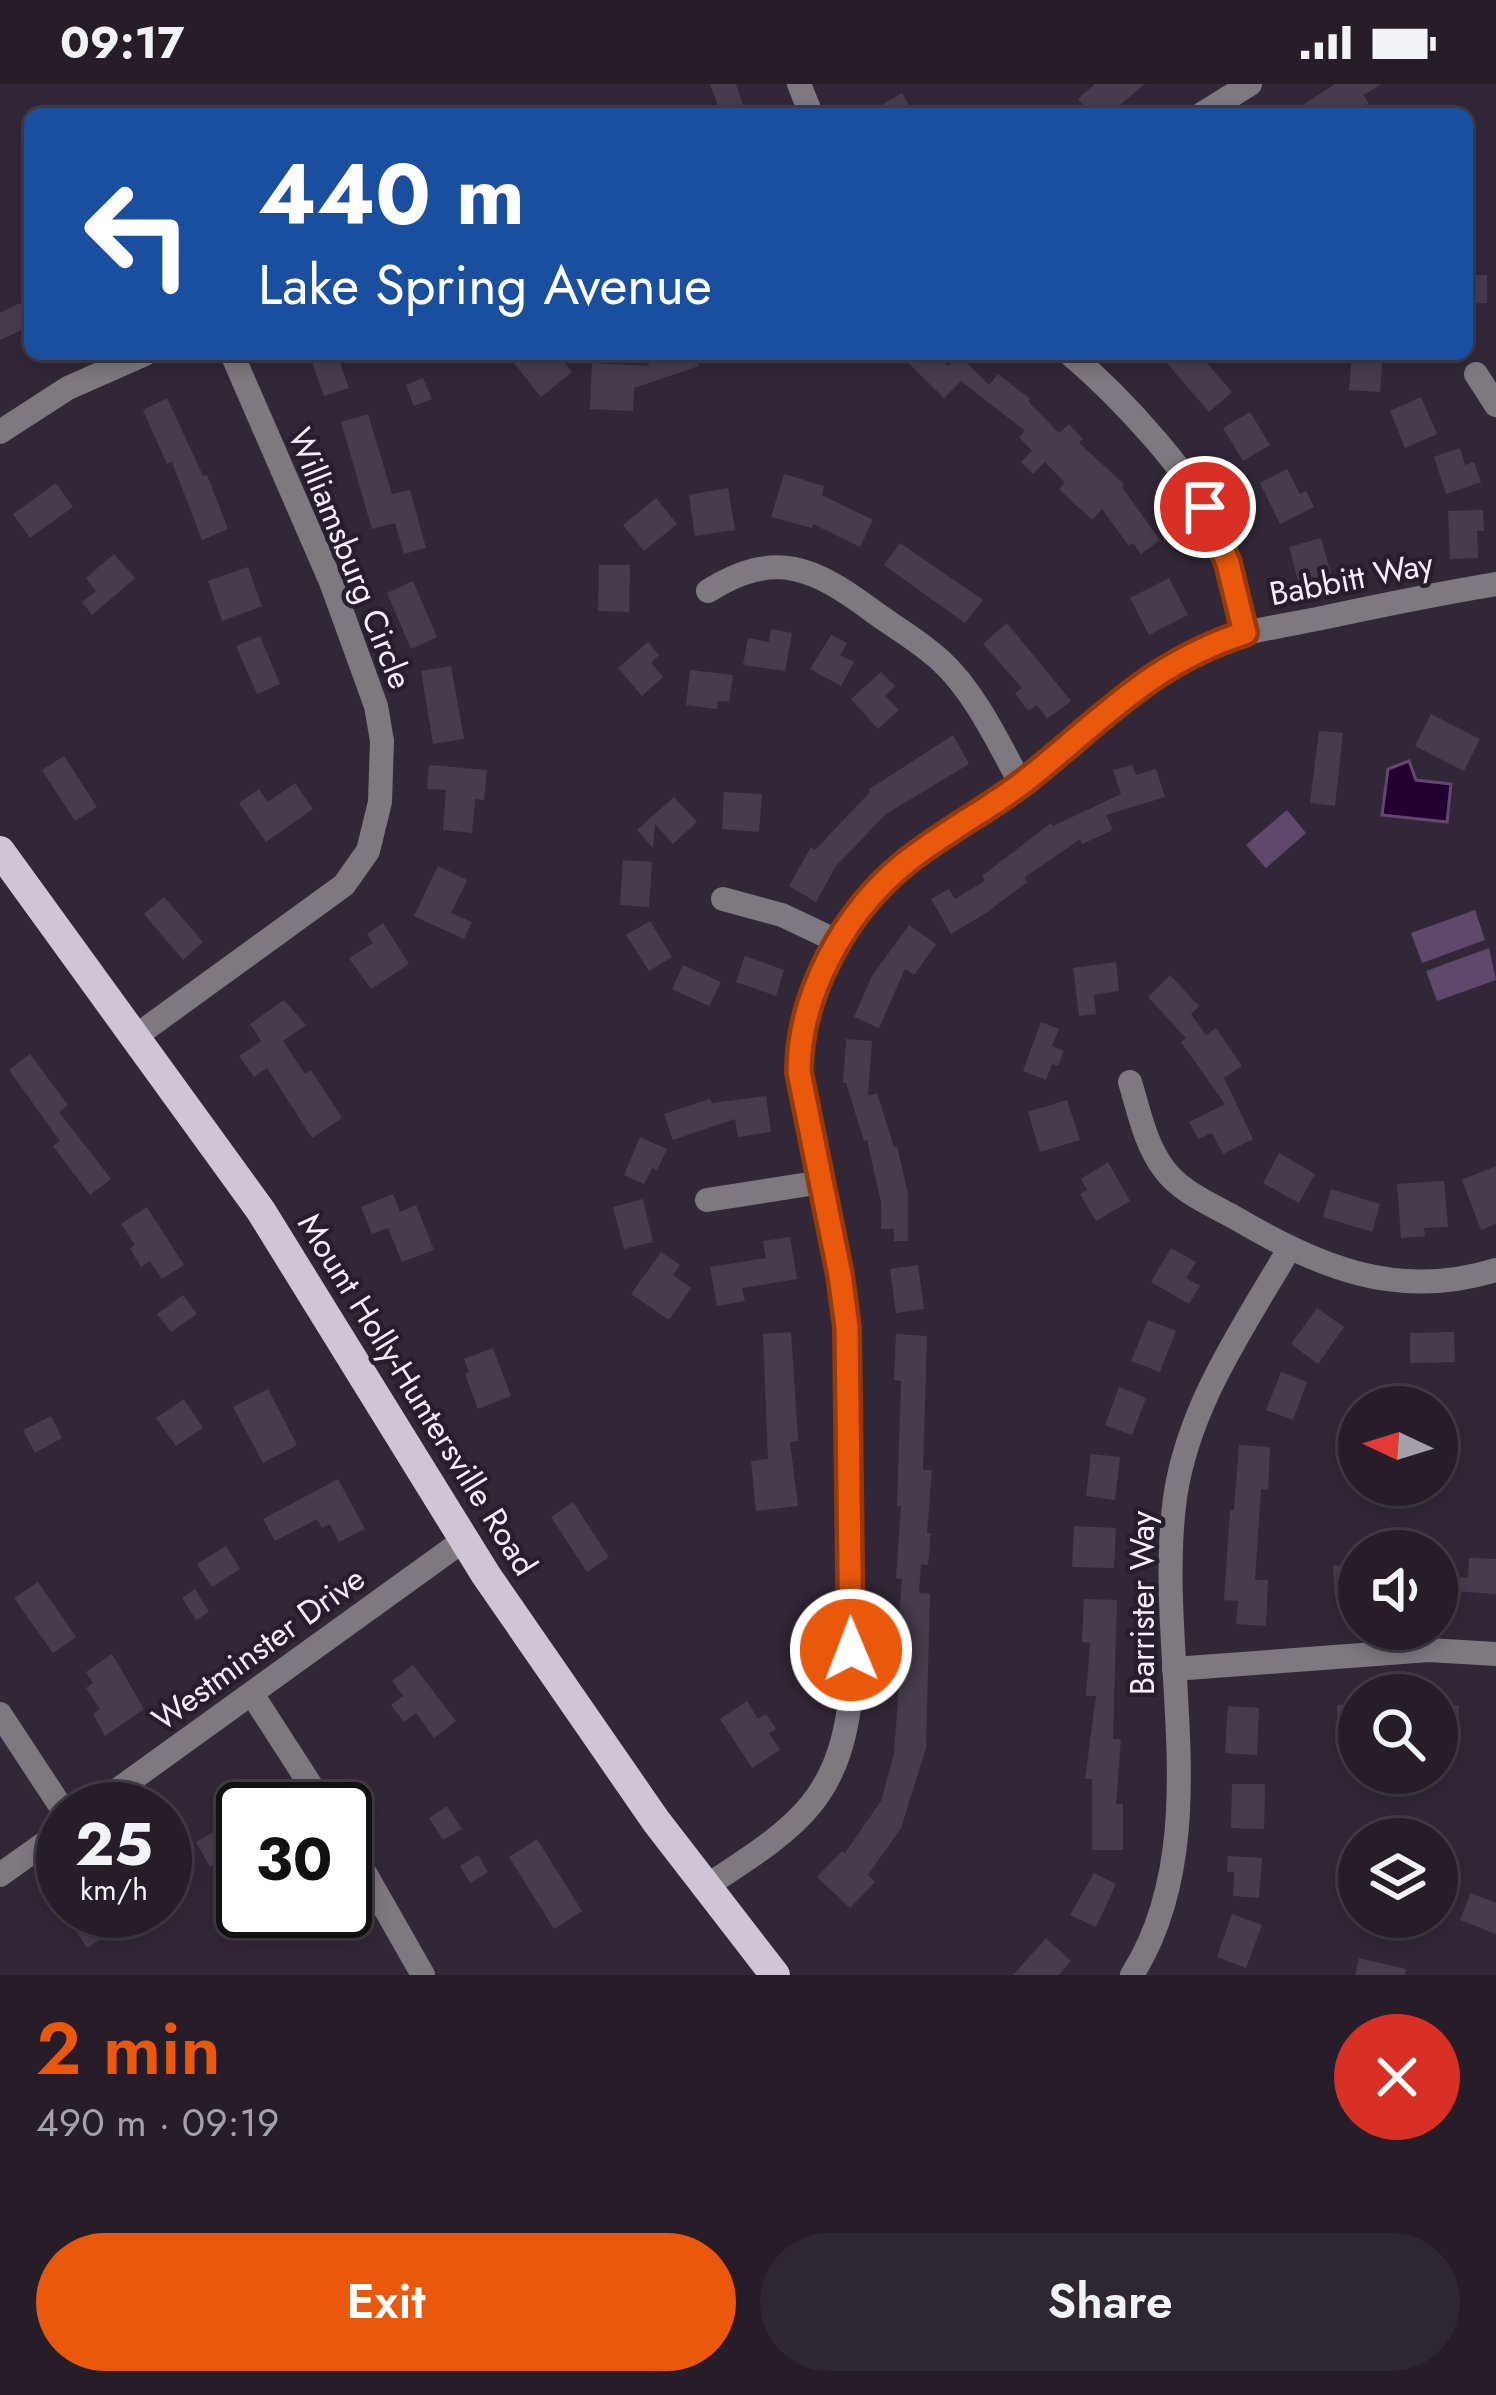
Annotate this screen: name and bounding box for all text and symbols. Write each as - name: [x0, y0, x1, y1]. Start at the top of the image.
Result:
- text: 09:17: [60, 10, 184, 75]
- text: 440 m: [258, 134, 525, 256]
- icon: left: [60, 156, 216, 312]
- text: Lake Spring Avenue: [258, 246, 712, 324]
- street label: Williamsburg Circle: [277, 421, 424, 696]
- pin: [1154, 456, 1256, 558]
- icon: arrive: [1172, 474, 1238, 540]
- street label: Babbitt Way: [1265, 540, 1437, 617]
- street label: Mount Holly-Huntersville Road: [287, 1204, 549, 1585]
- north arrow: [1338, 1386, 1458, 1506]
- map controls: [1338, 1386, 1458, 1938]
- street label: Barrister Way: [1119, 1510, 1166, 1695]
- button: sound: [1338, 1530, 1458, 1650]
- street label: Westminster Drive: [142, 1555, 374, 1742]
- position arrow: [788, 1587, 914, 1713]
- button: search: [1338, 1674, 1458, 1794]
- speed limit sign: 30: [216, 1782, 372, 1938]
- text: 25: [75, 1801, 153, 1888]
- button: layers: [1338, 1818, 1458, 1938]
- text: km/h: [80, 1868, 148, 1911]
- text: 2 min: [36, 1997, 221, 2101]
- button: close: [1334, 2014, 1460, 2140]
- text: 490 m · 09:19: [36, 2094, 279, 2151]
- button: Exit: [36, 2233, 736, 2371]
- button: Share: [760, 2233, 1460, 2371]

